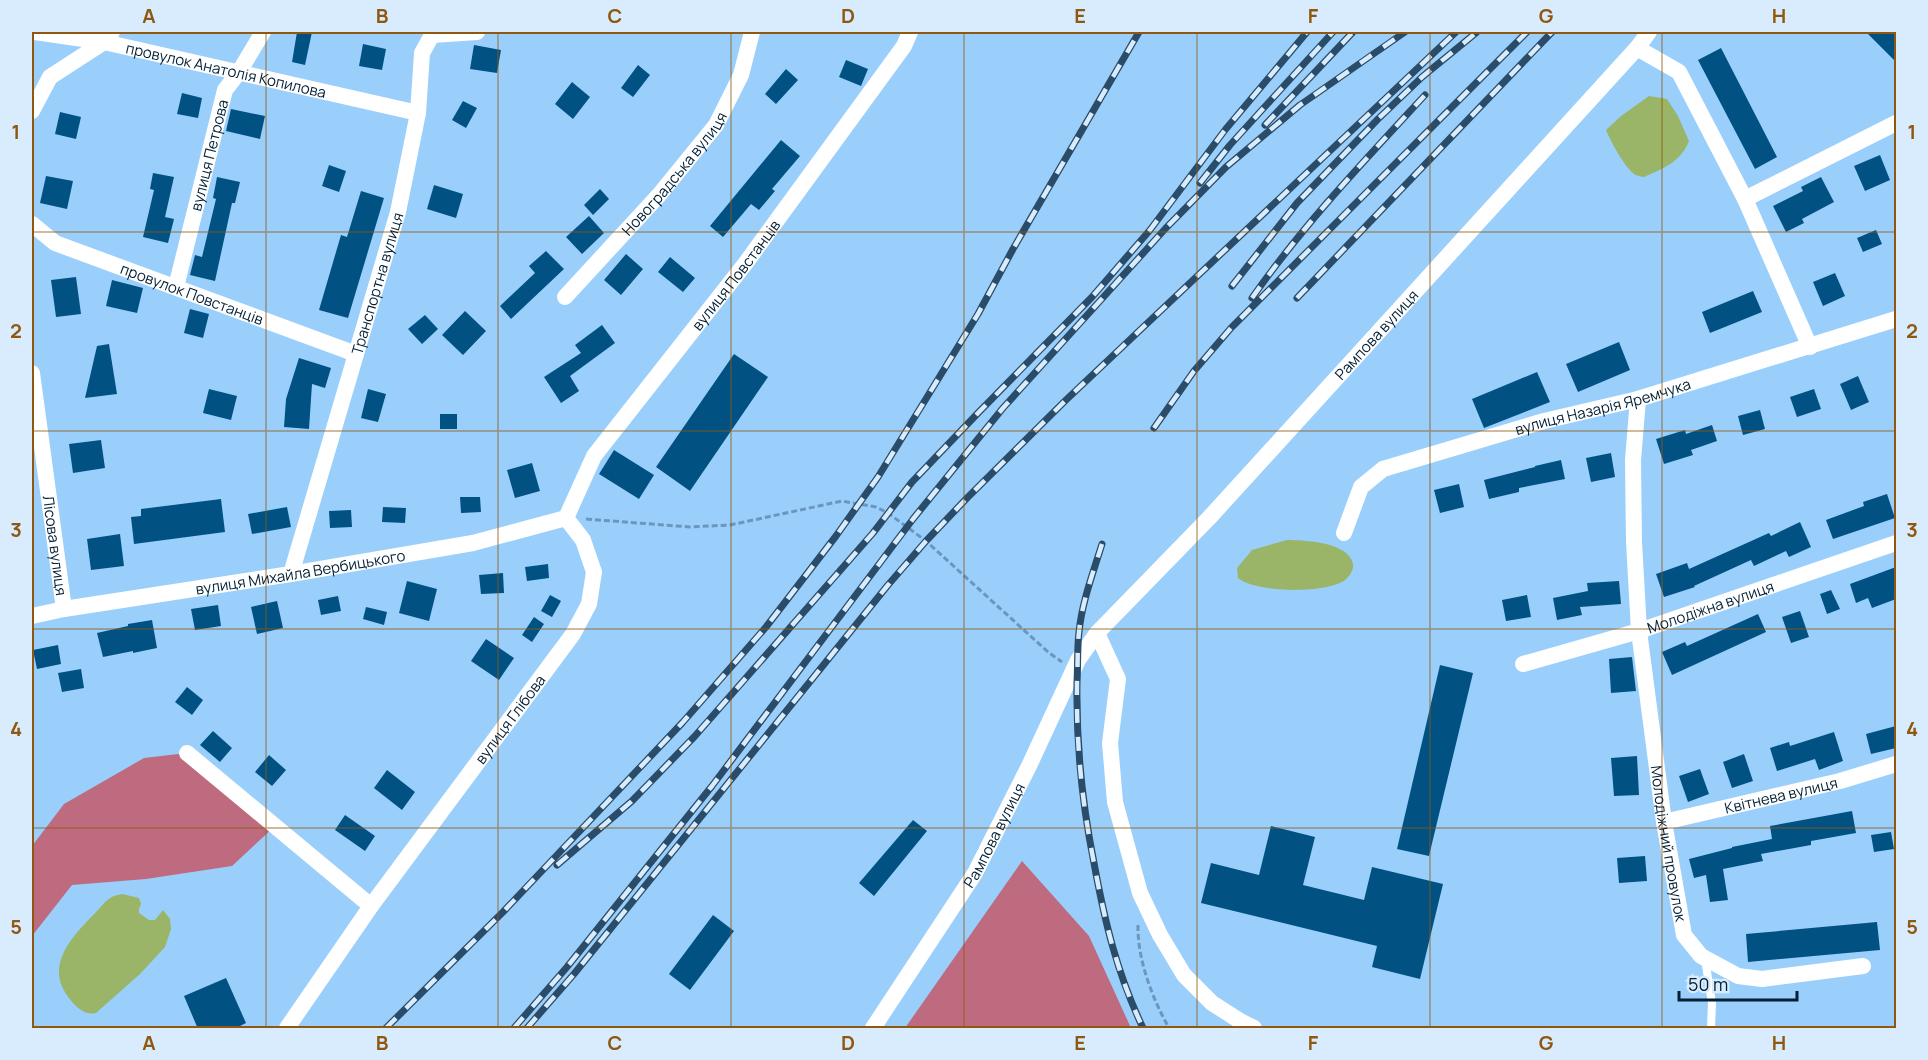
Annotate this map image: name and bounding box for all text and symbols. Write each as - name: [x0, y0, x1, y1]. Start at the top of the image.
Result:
- text: A: [142, 2, 156, 29]
- text: B: [376, 2, 389, 29]
- text: C: [608, 2, 622, 29]
- text: D: [841, 2, 855, 29]
- text: E: [1074, 2, 1086, 29]
- text: F: [1308, 2, 1319, 29]
- text: G: [1539, 2, 1554, 29]
- text: H: [1772, 2, 1786, 29]
- street label: провулок Анатолія Копилова: [124, 37, 328, 102]
- street label: вулиця Петрова: [185, 97, 233, 213]
- street label: Новоградська вулиця: [617, 108, 731, 240]
- text: 1: [12, 118, 20, 145]
- text: 1: [1908, 118, 1916, 145]
- street label: Транспортна вулиця: [346, 210, 408, 357]
- street label: вулиця Повстанців: [686, 215, 785, 334]
- street label: провулок Повстанців: [118, 258, 266, 329]
- street label: Рампова вулиця: [1330, 285, 1423, 384]
- text: 2: [10, 317, 22, 344]
- text: 2: [1906, 317, 1918, 344]
- street label: вулиця Назарія Яремчука: [1512, 373, 1693, 440]
- street label: Лісова вулиця: [38, 494, 73, 597]
- text: 3: [10, 516, 22, 543]
- text: 3: [1906, 516, 1918, 543]
- street label: вулиця Михайла Вербицького: [194, 544, 407, 599]
- street label: Молодіжна вулиця: [1644, 575, 1776, 638]
- street label: вулиця Глібова: [470, 670, 550, 768]
- text: 4: [10, 715, 22, 742]
- text: 4: [1906, 715, 1918, 742]
- street label: Молодіжний провулок: [1646, 764, 1692, 924]
- street label: Квітнева вулиця: [1722, 771, 1840, 818]
- street label: Рампова вулиця: [958, 779, 1029, 891]
- text: 5: [10, 913, 22, 940]
- text: 5: [1906, 913, 1918, 940]
- scale bar: [1679, 964, 1798, 1002]
- text: 50 m: [1688, 972, 1728, 996]
- text: A: [142, 1029, 156, 1056]
- text: B: [376, 1029, 389, 1056]
- text: C: [608, 1029, 622, 1056]
- text: D: [841, 1029, 855, 1056]
- text: E: [1074, 1029, 1086, 1056]
- text: F: [1308, 1029, 1319, 1056]
- text: G: [1539, 1029, 1554, 1056]
- text: H: [1772, 1029, 1786, 1056]

